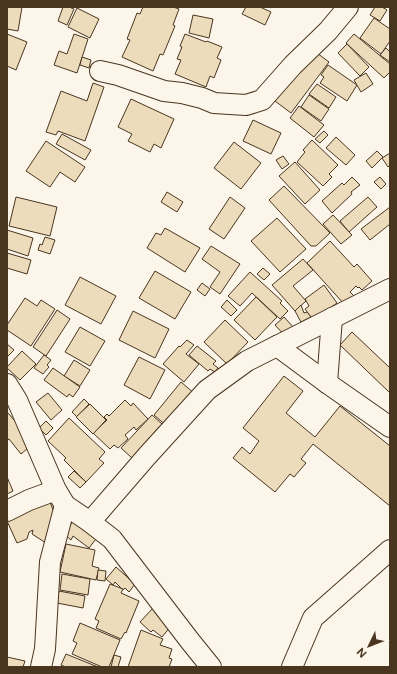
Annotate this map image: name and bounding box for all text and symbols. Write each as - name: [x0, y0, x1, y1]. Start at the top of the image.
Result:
- north arrow: [349, 626, 389, 666]
- text: N: [354, 646, 369, 660]

